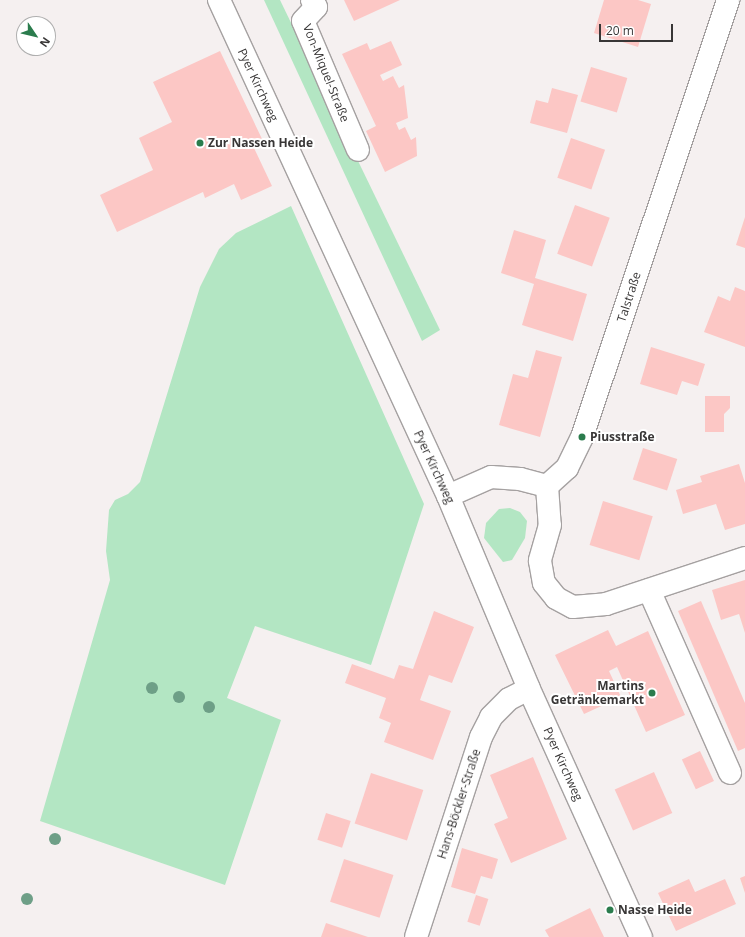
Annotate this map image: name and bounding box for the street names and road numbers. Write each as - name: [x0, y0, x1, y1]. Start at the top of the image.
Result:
- street label: Von-Miquel-Straße: [300, 22, 352, 124]
- street label: Pyer Kirchweg: [235, 46, 281, 124]
- street label: Talstraße: [614, 270, 644, 324]
- street label: Pyer Kirchweg: [411, 428, 457, 506]
- street label: Pyer Kirchweg: [540, 725, 586, 803]
- street label: Hans-Böckler-Straße: [434, 747, 484, 861]

